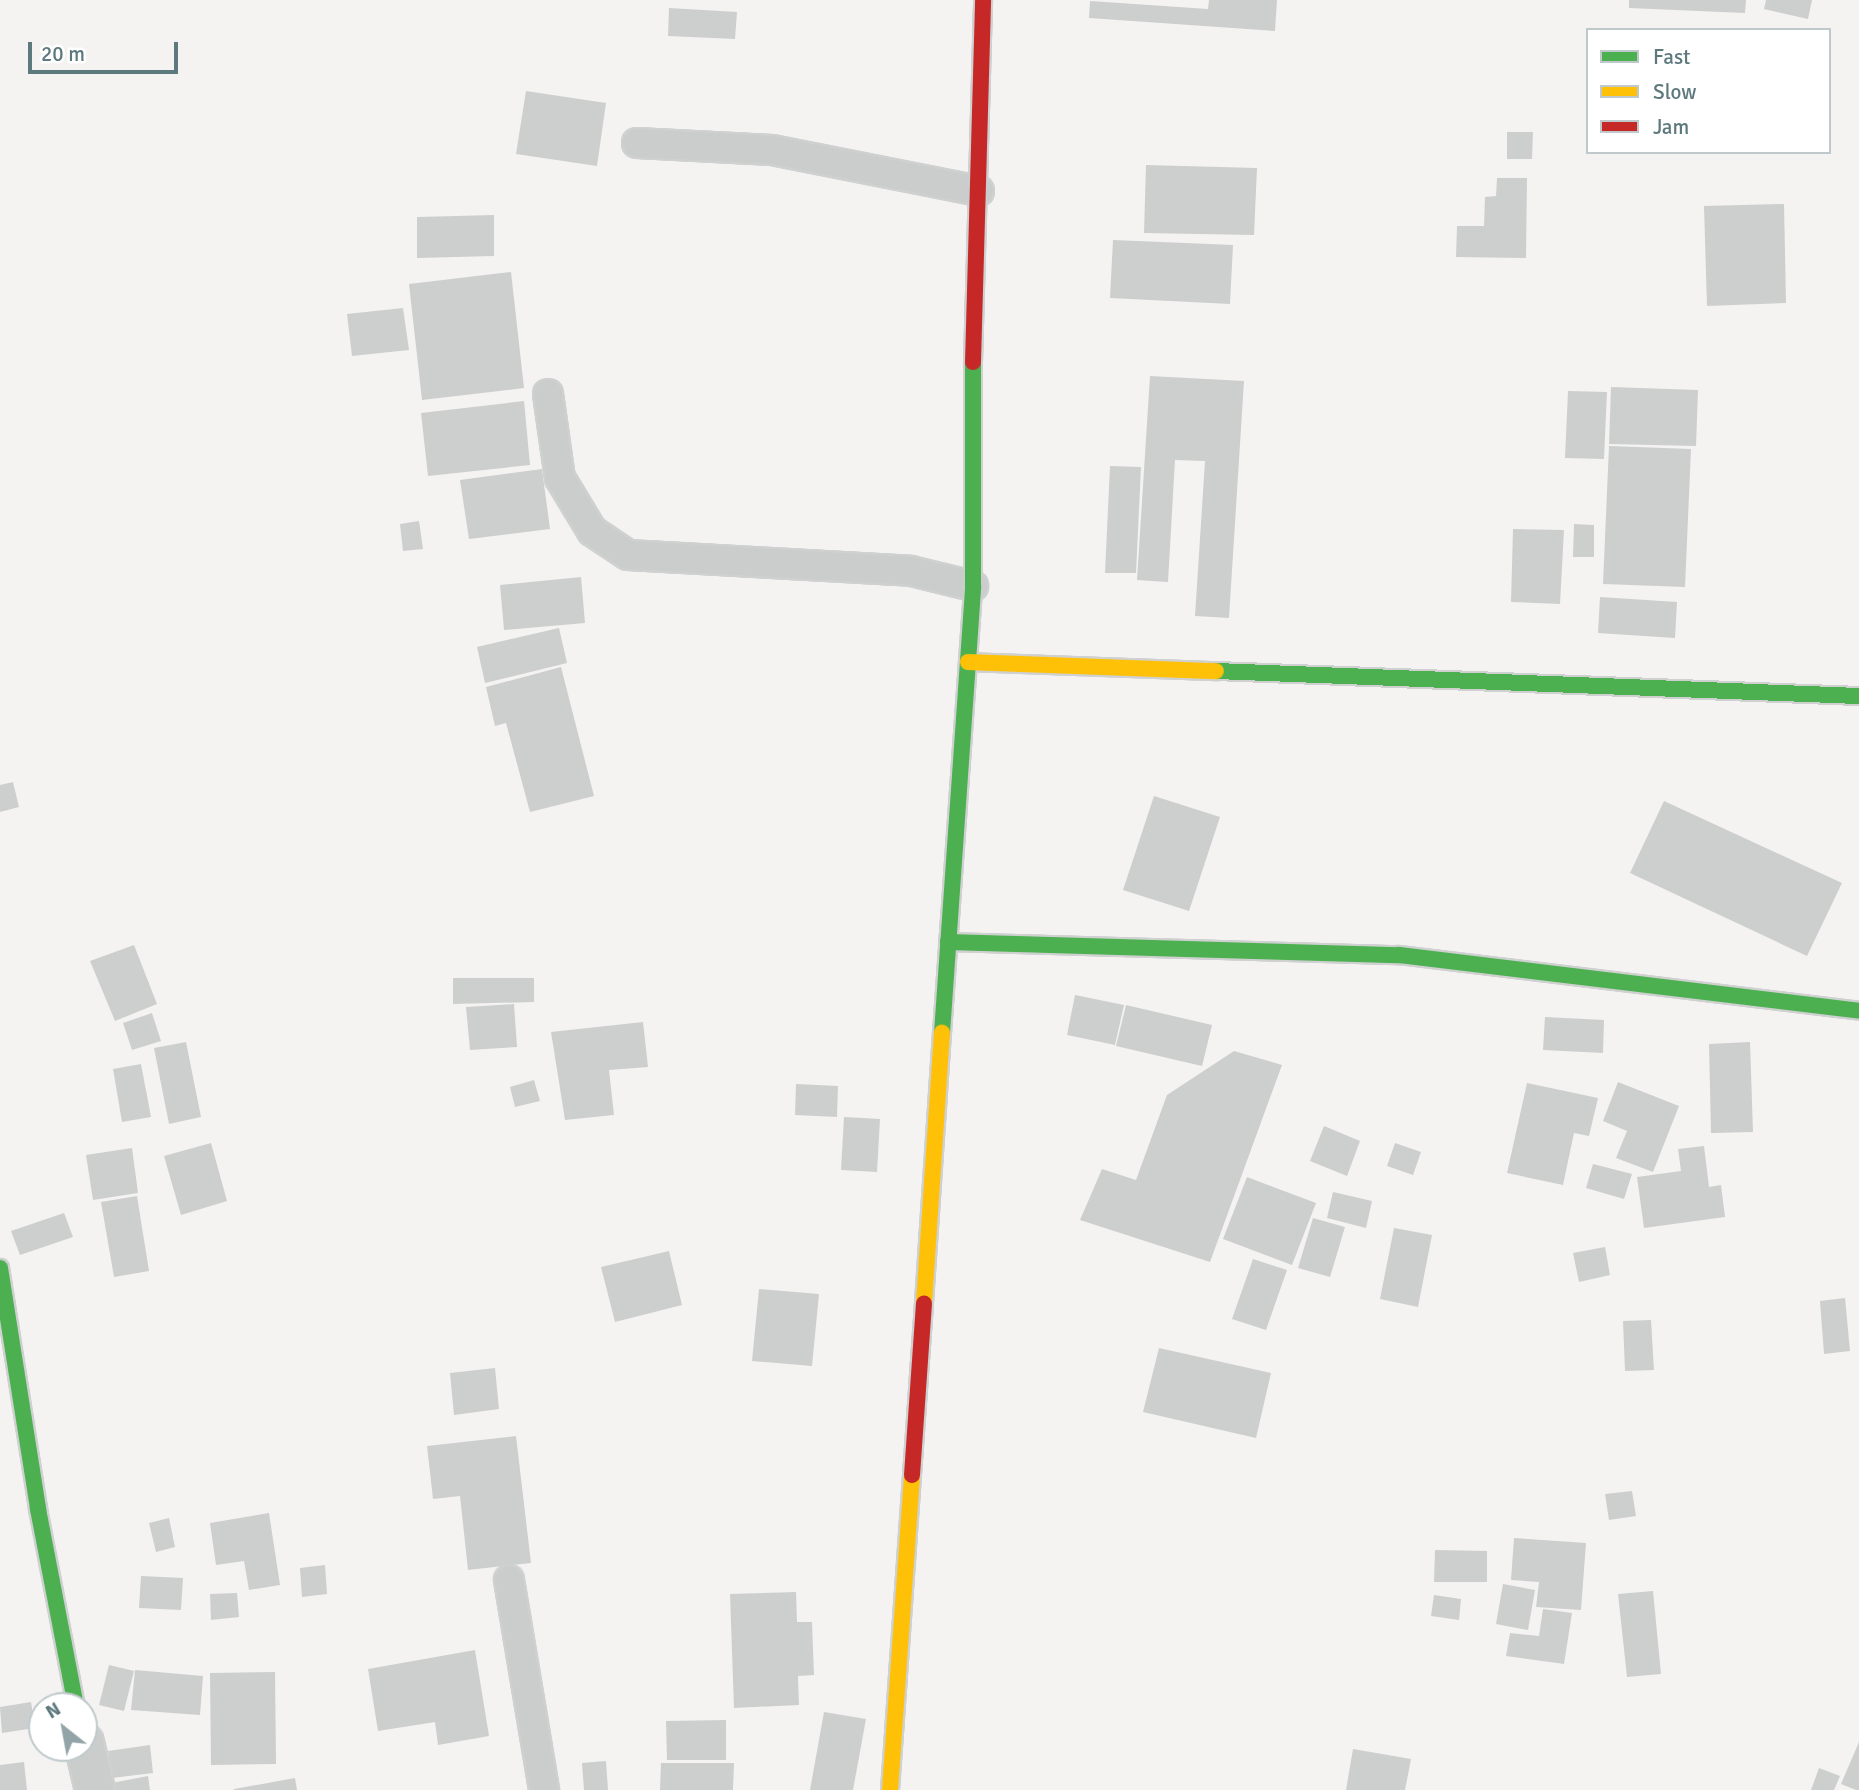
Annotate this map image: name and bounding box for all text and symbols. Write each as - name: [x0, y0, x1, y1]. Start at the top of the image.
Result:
- scale bar: [32, 28, 182, 72]
- legend: [1586, 28, 1831, 154]
- text: 20 m: [41, 41, 85, 67]
- text: Fast: [1653, 44, 1690, 70]
- text: Slow: [1653, 79, 1697, 105]
- text: Jam: [1653, 114, 1689, 140]
- north arrow: [28, 1692, 98, 1762]
- text: N: [41, 1697, 65, 1724]

